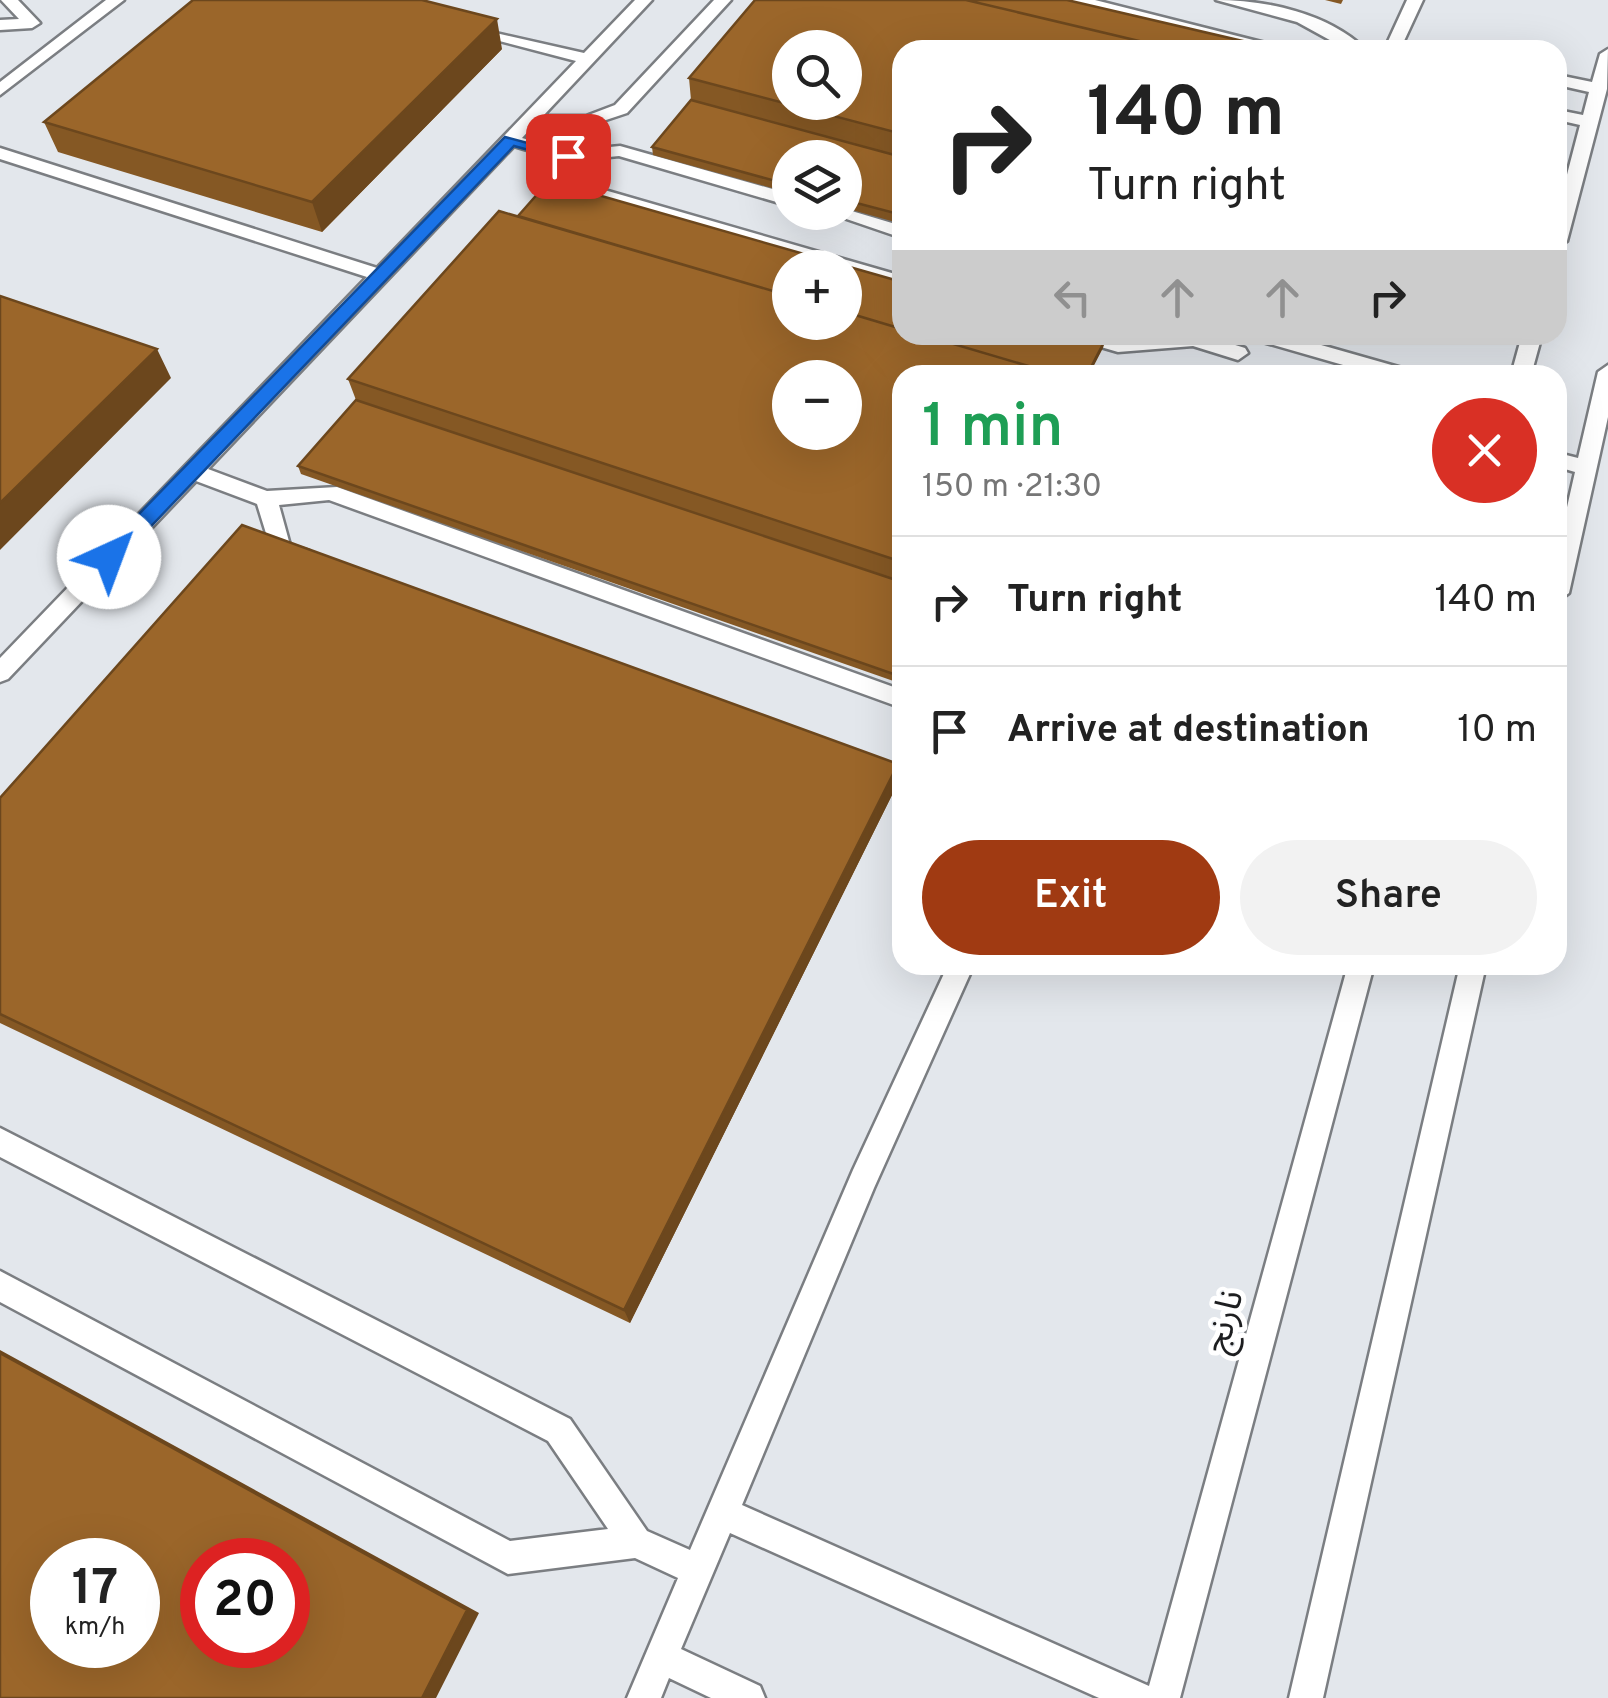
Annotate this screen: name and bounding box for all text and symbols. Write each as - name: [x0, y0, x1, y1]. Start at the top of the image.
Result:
- map controls: [772, 30, 862, 450]
- button: search: [772, 30, 862, 120]
- text: 140 m: [1087, 72, 1285, 161]
- icon: right: [922, 80, 1052, 210]
- pin: [526, 114, 611, 199]
- icon: arrive: [541, 129, 596, 184]
- button: layers: [772, 140, 862, 230]
- text: Turn right: [1087, 159, 1286, 216]
- button: +: [772, 250, 862, 340]
- icon: left: [1045, 270, 1100, 325]
- icon: ahead: [1150, 270, 1205, 325]
- icon: ahead: [1255, 270, 1310, 325]
- icon: right: [1360, 270, 1415, 325]
- button: −: [772, 360, 862, 450]
- text: 1 min: [922, 392, 1063, 468]
- button: close: [1432, 398, 1537, 503]
- text: 150 m · 21:30: [922, 468, 1102, 508]
- position arrow: [57, 505, 161, 609]
- icon: right: [922, 574, 977, 629]
- text: Turn right: [1007, 577, 1182, 626]
- text: 140 m: [1434, 577, 1537, 626]
- icon: arrive: [922, 704, 977, 759]
- text: Arrive at destination: [1007, 707, 1370, 756]
- text: 10 m: [1457, 707, 1537, 756]
- button: Exit: [922, 840, 1220, 955]
- button: Share: [1240, 840, 1537, 955]
- street label: نارنج: [1197, 1286, 1256, 1359]
- speed limit sign: 20: [180, 1538, 310, 1668]
- text: 17: [72, 1559, 118, 1622]
- text: km/h: [65, 1612, 125, 1644]

